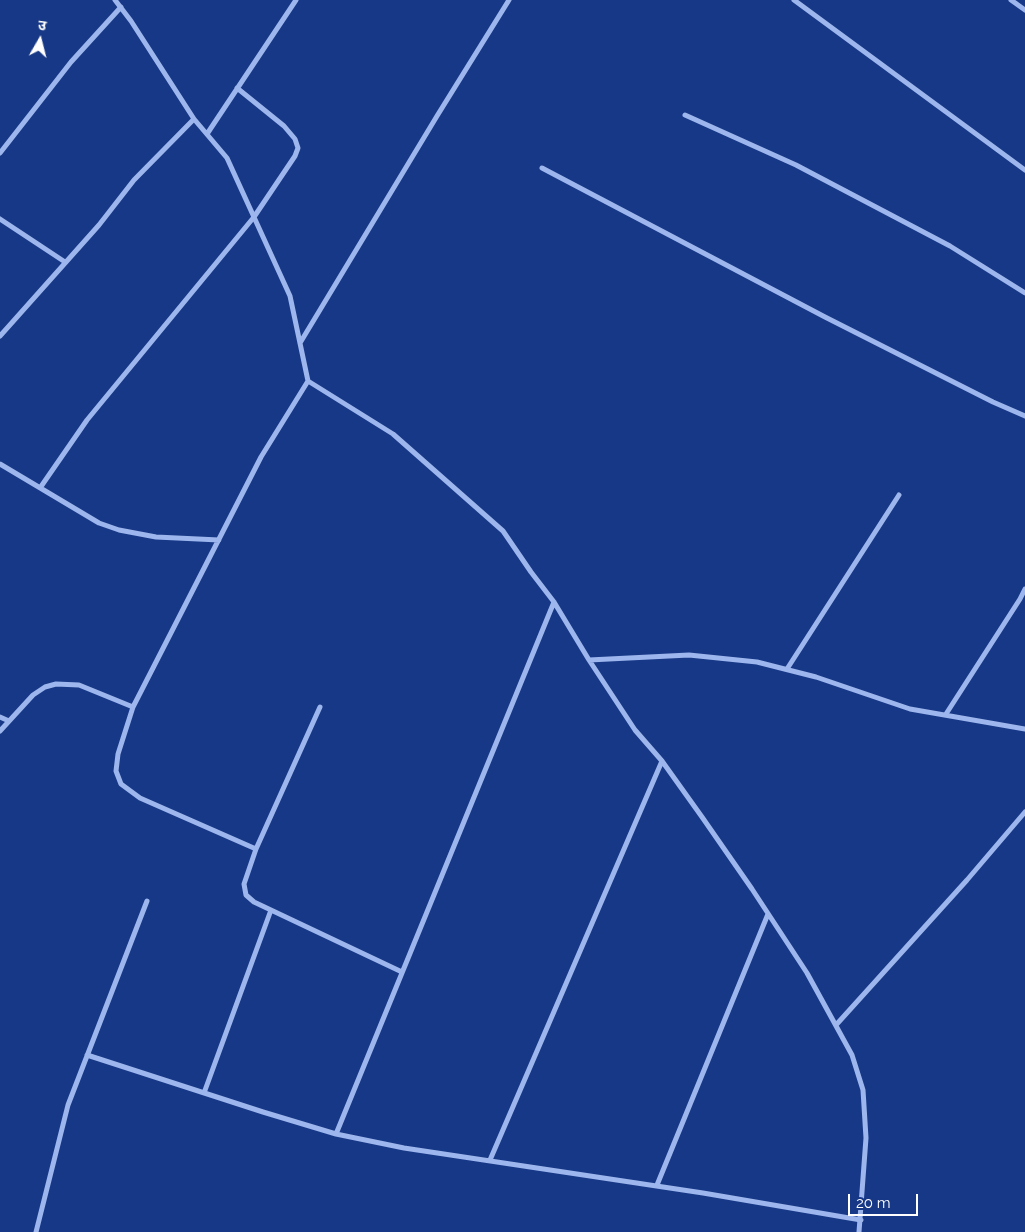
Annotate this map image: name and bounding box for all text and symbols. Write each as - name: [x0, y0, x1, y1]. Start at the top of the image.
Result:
- north arrow: [15, 15, 65, 65]
- text: उ: [37, 17, 47, 34]
- scale bar: [850, 1184, 920, 1216]
- text: 20 m: [856, 1194, 891, 1212]

